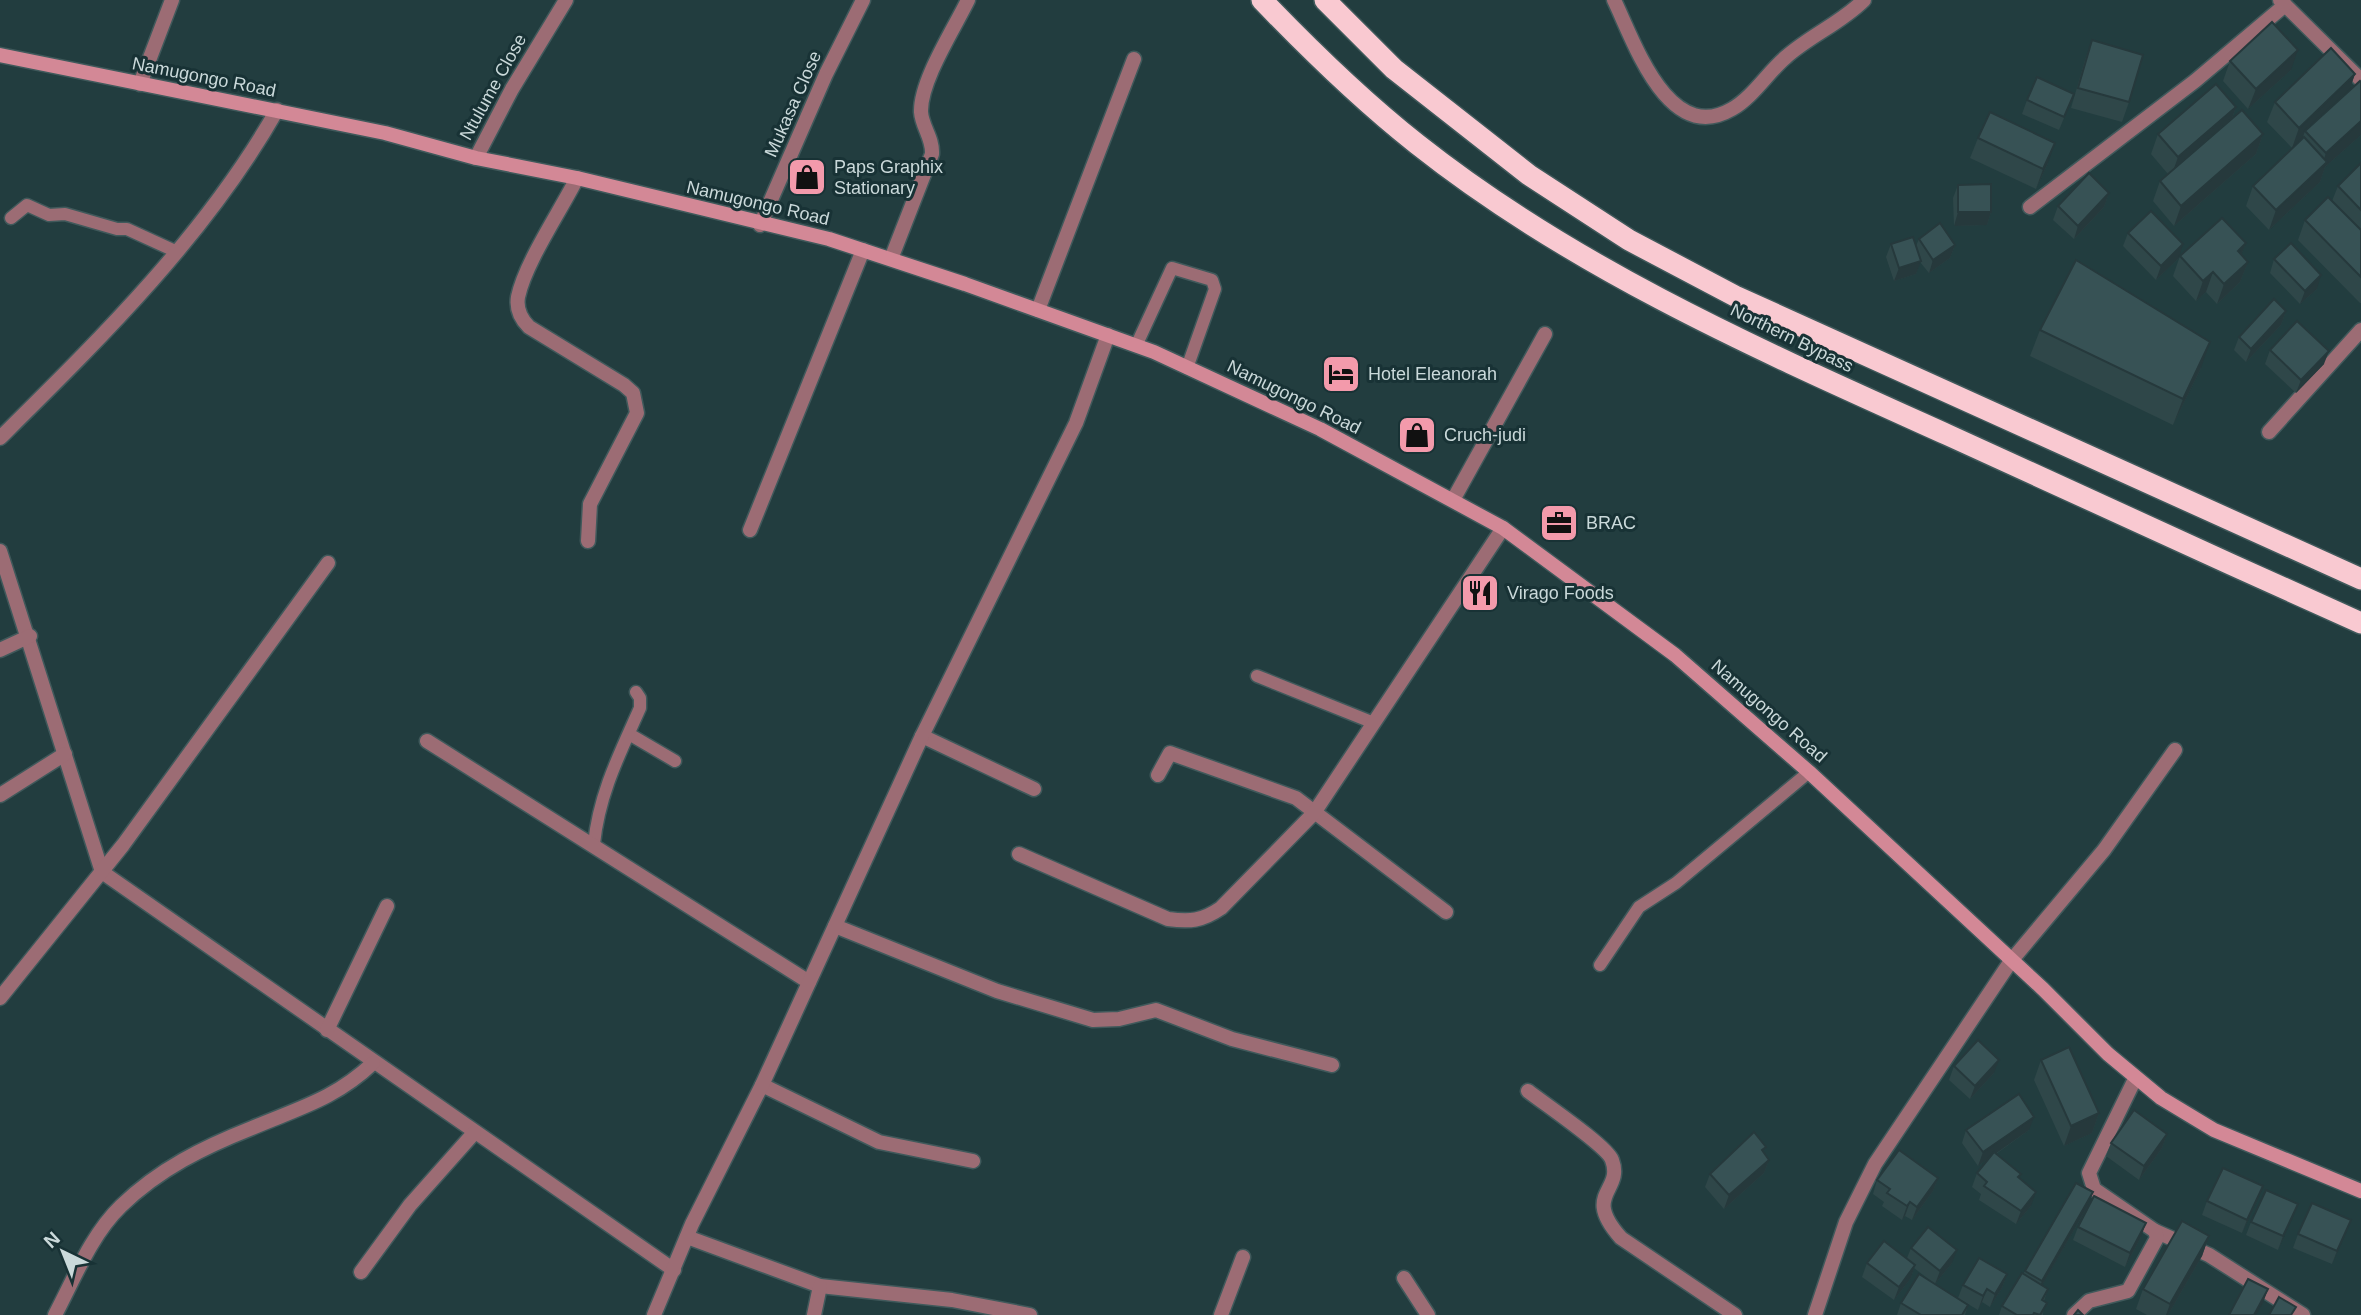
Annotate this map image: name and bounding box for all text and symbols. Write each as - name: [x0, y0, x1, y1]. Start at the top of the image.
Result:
- street label: Ntulume Close: [456, 31, 530, 143]
- street label: Mukasa Close: [761, 48, 825, 160]
- street label: Namugongo Road: [130, 53, 278, 101]
- shop icon: Paps Graphix Stationary: [786, 156, 828, 198]
- place label: Paps Graphix Stationary: [834, 157, 943, 198]
- street label: Namugongo Road: [685, 177, 831, 229]
- street label: Northern Bypass: [1727, 300, 1857, 376]
- hotel icon: Hotel Eleanorah: [1320, 353, 1362, 395]
- street label: Namugongo Road: [1224, 356, 1364, 438]
- place label: Hotel Eleanorah: [1368, 364, 1497, 384]
- shop icon: Cruch-judi: [1396, 414, 1438, 456]
- place label: Cruch-judi: [1444, 425, 1526, 445]
- office icon: BRAC: [1538, 502, 1580, 544]
- place label: BRAC: [1586, 513, 1636, 533]
- restaurant icon: Virago Foods: [1459, 572, 1501, 614]
- place label: Virago Foods: [1507, 583, 1614, 603]
- street label: Namugongo Road: [1707, 656, 1831, 766]
- north arrow: [28, 1217, 98, 1287]
- text: N: [40, 1228, 64, 1252]

